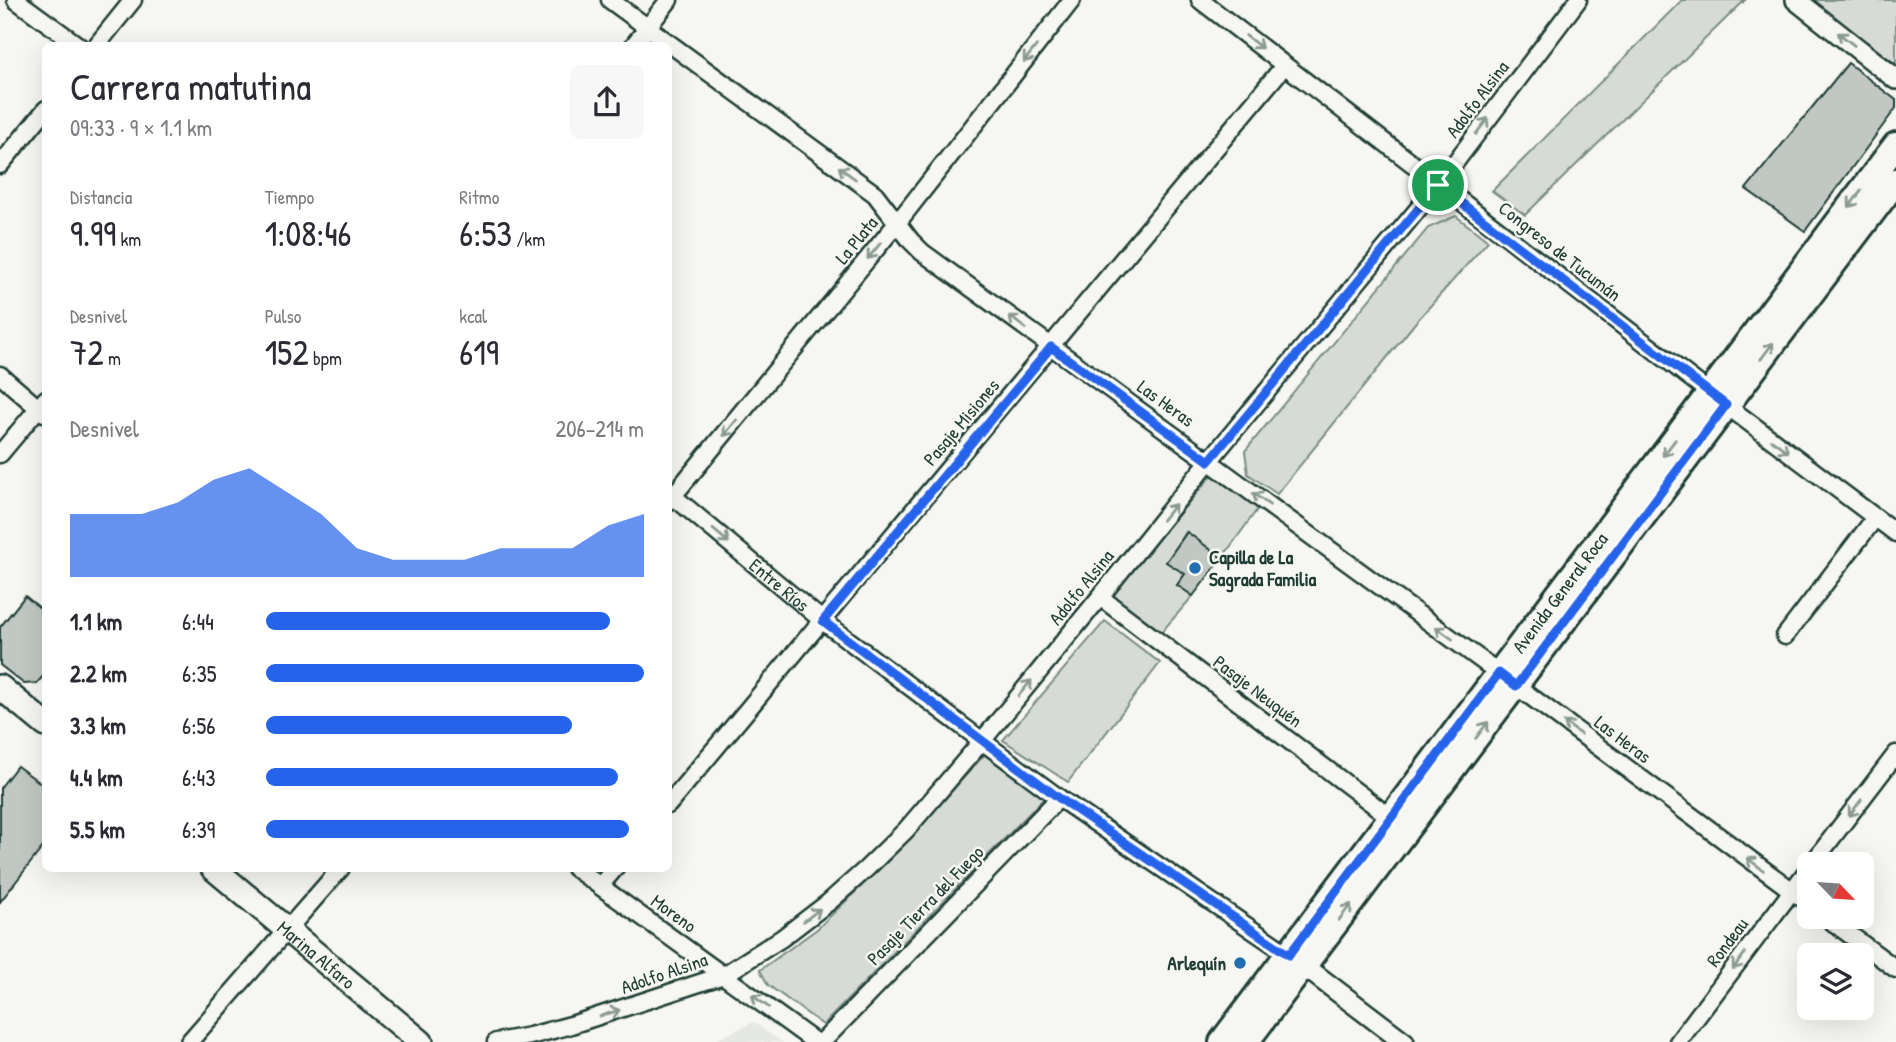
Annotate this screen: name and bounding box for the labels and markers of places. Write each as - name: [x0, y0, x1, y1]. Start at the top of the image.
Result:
- pin: [1408, 155, 1468, 215]
- place label: Capilla de La Sagrada Familia: [1209, 544, 1317, 593]
- marker: Capilla de La Sagrada Familia: [1187, 560, 1203, 576]
- place label: Arlequín: [1168, 950, 1226, 977]
- marker: Arlequín: [1232, 955, 1248, 971]

